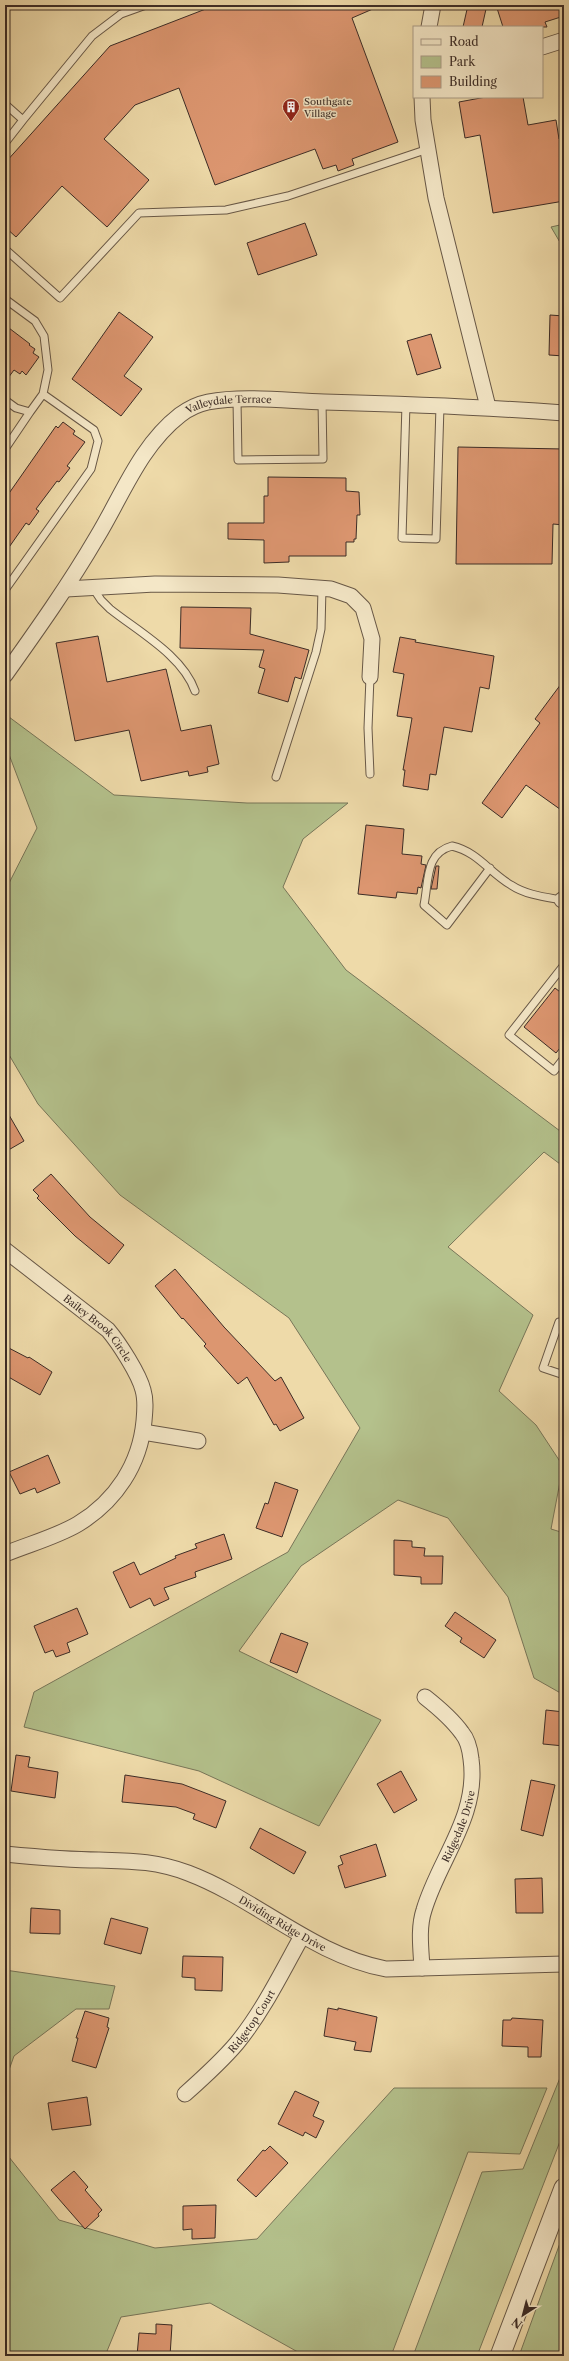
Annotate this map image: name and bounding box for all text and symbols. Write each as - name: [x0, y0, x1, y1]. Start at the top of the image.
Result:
- legend: [413, 26, 543, 98]
- text: Road: [449, 34, 479, 49]
- text: Park: [449, 54, 476, 69]
- text: Building: [449, 74, 497, 89]
- place label: Southgate Village: [303, 95, 352, 120]
- building icon: Southgate Village: [281, 97, 301, 122]
- street label: Valleydale Terrace: [182, 392, 273, 417]
- street label: Bailey Brook Circle: [61, 1292, 135, 1365]
- street label: Ridgedale Drive: [438, 1789, 477, 1864]
- street label: Dividing Ridge Drive: [237, 1893, 329, 1954]
- street label: Ridgetop Court: [225, 1987, 278, 2055]
- north arrow: [503, 2295, 543, 2335]
- text: N: [509, 2314, 525, 2332]

